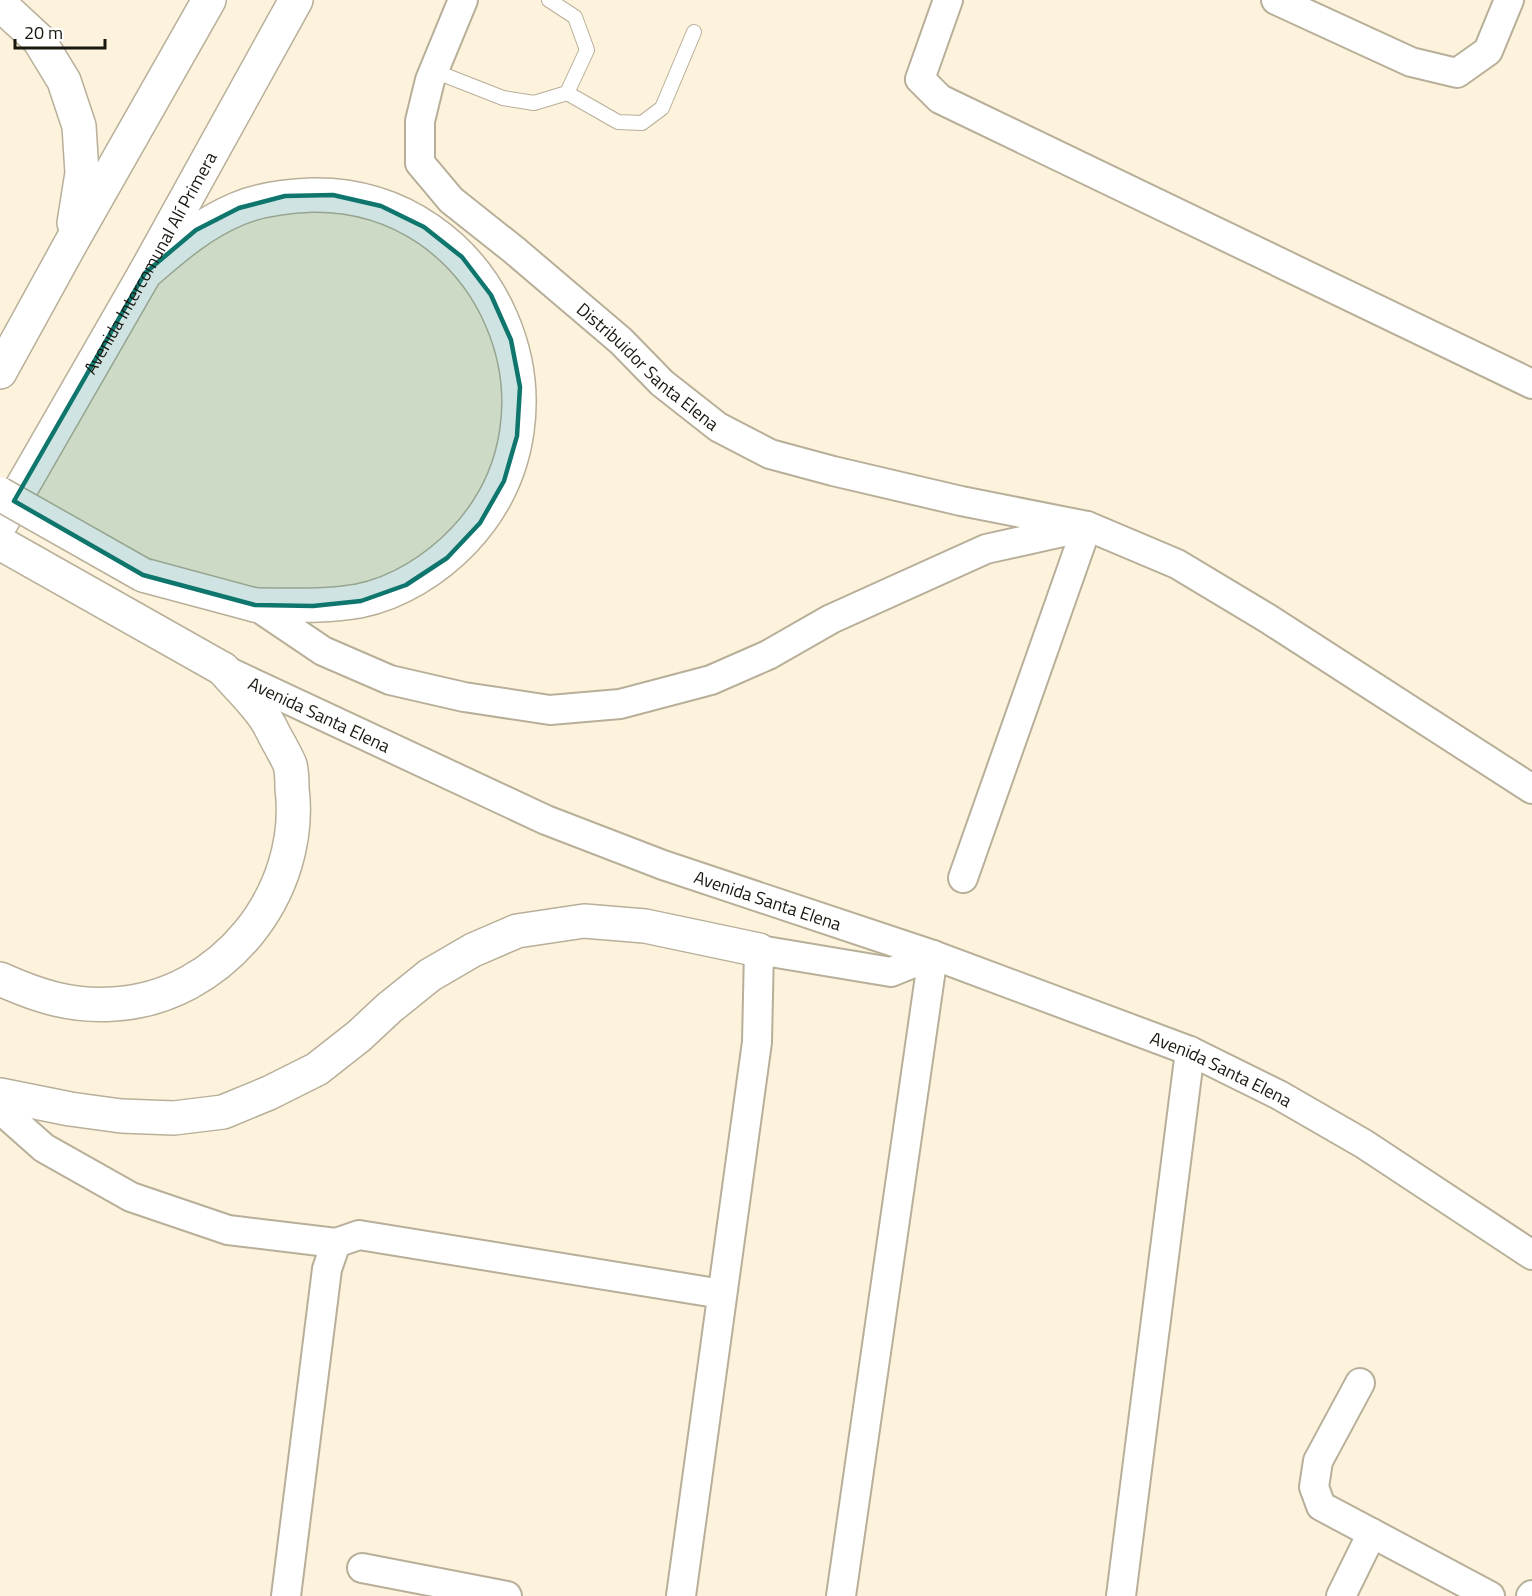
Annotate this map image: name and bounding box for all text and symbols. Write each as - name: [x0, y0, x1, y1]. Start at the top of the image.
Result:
- scale bar: [15, 12, 105, 50]
- text: 20 m: [24, 19, 63, 46]
- street label: Avenida Intercomunal Alí Primera: [76, 147, 223, 379]
- street label: Distribuidor Santa Elena: [571, 296, 725, 437]
- street label: Avenida Santa Elena: [244, 669, 395, 759]
- street label: Avenida Santa Elena: [691, 863, 845, 937]
- street label: Avenida Santa Elena: [1147, 1024, 1297, 1113]

